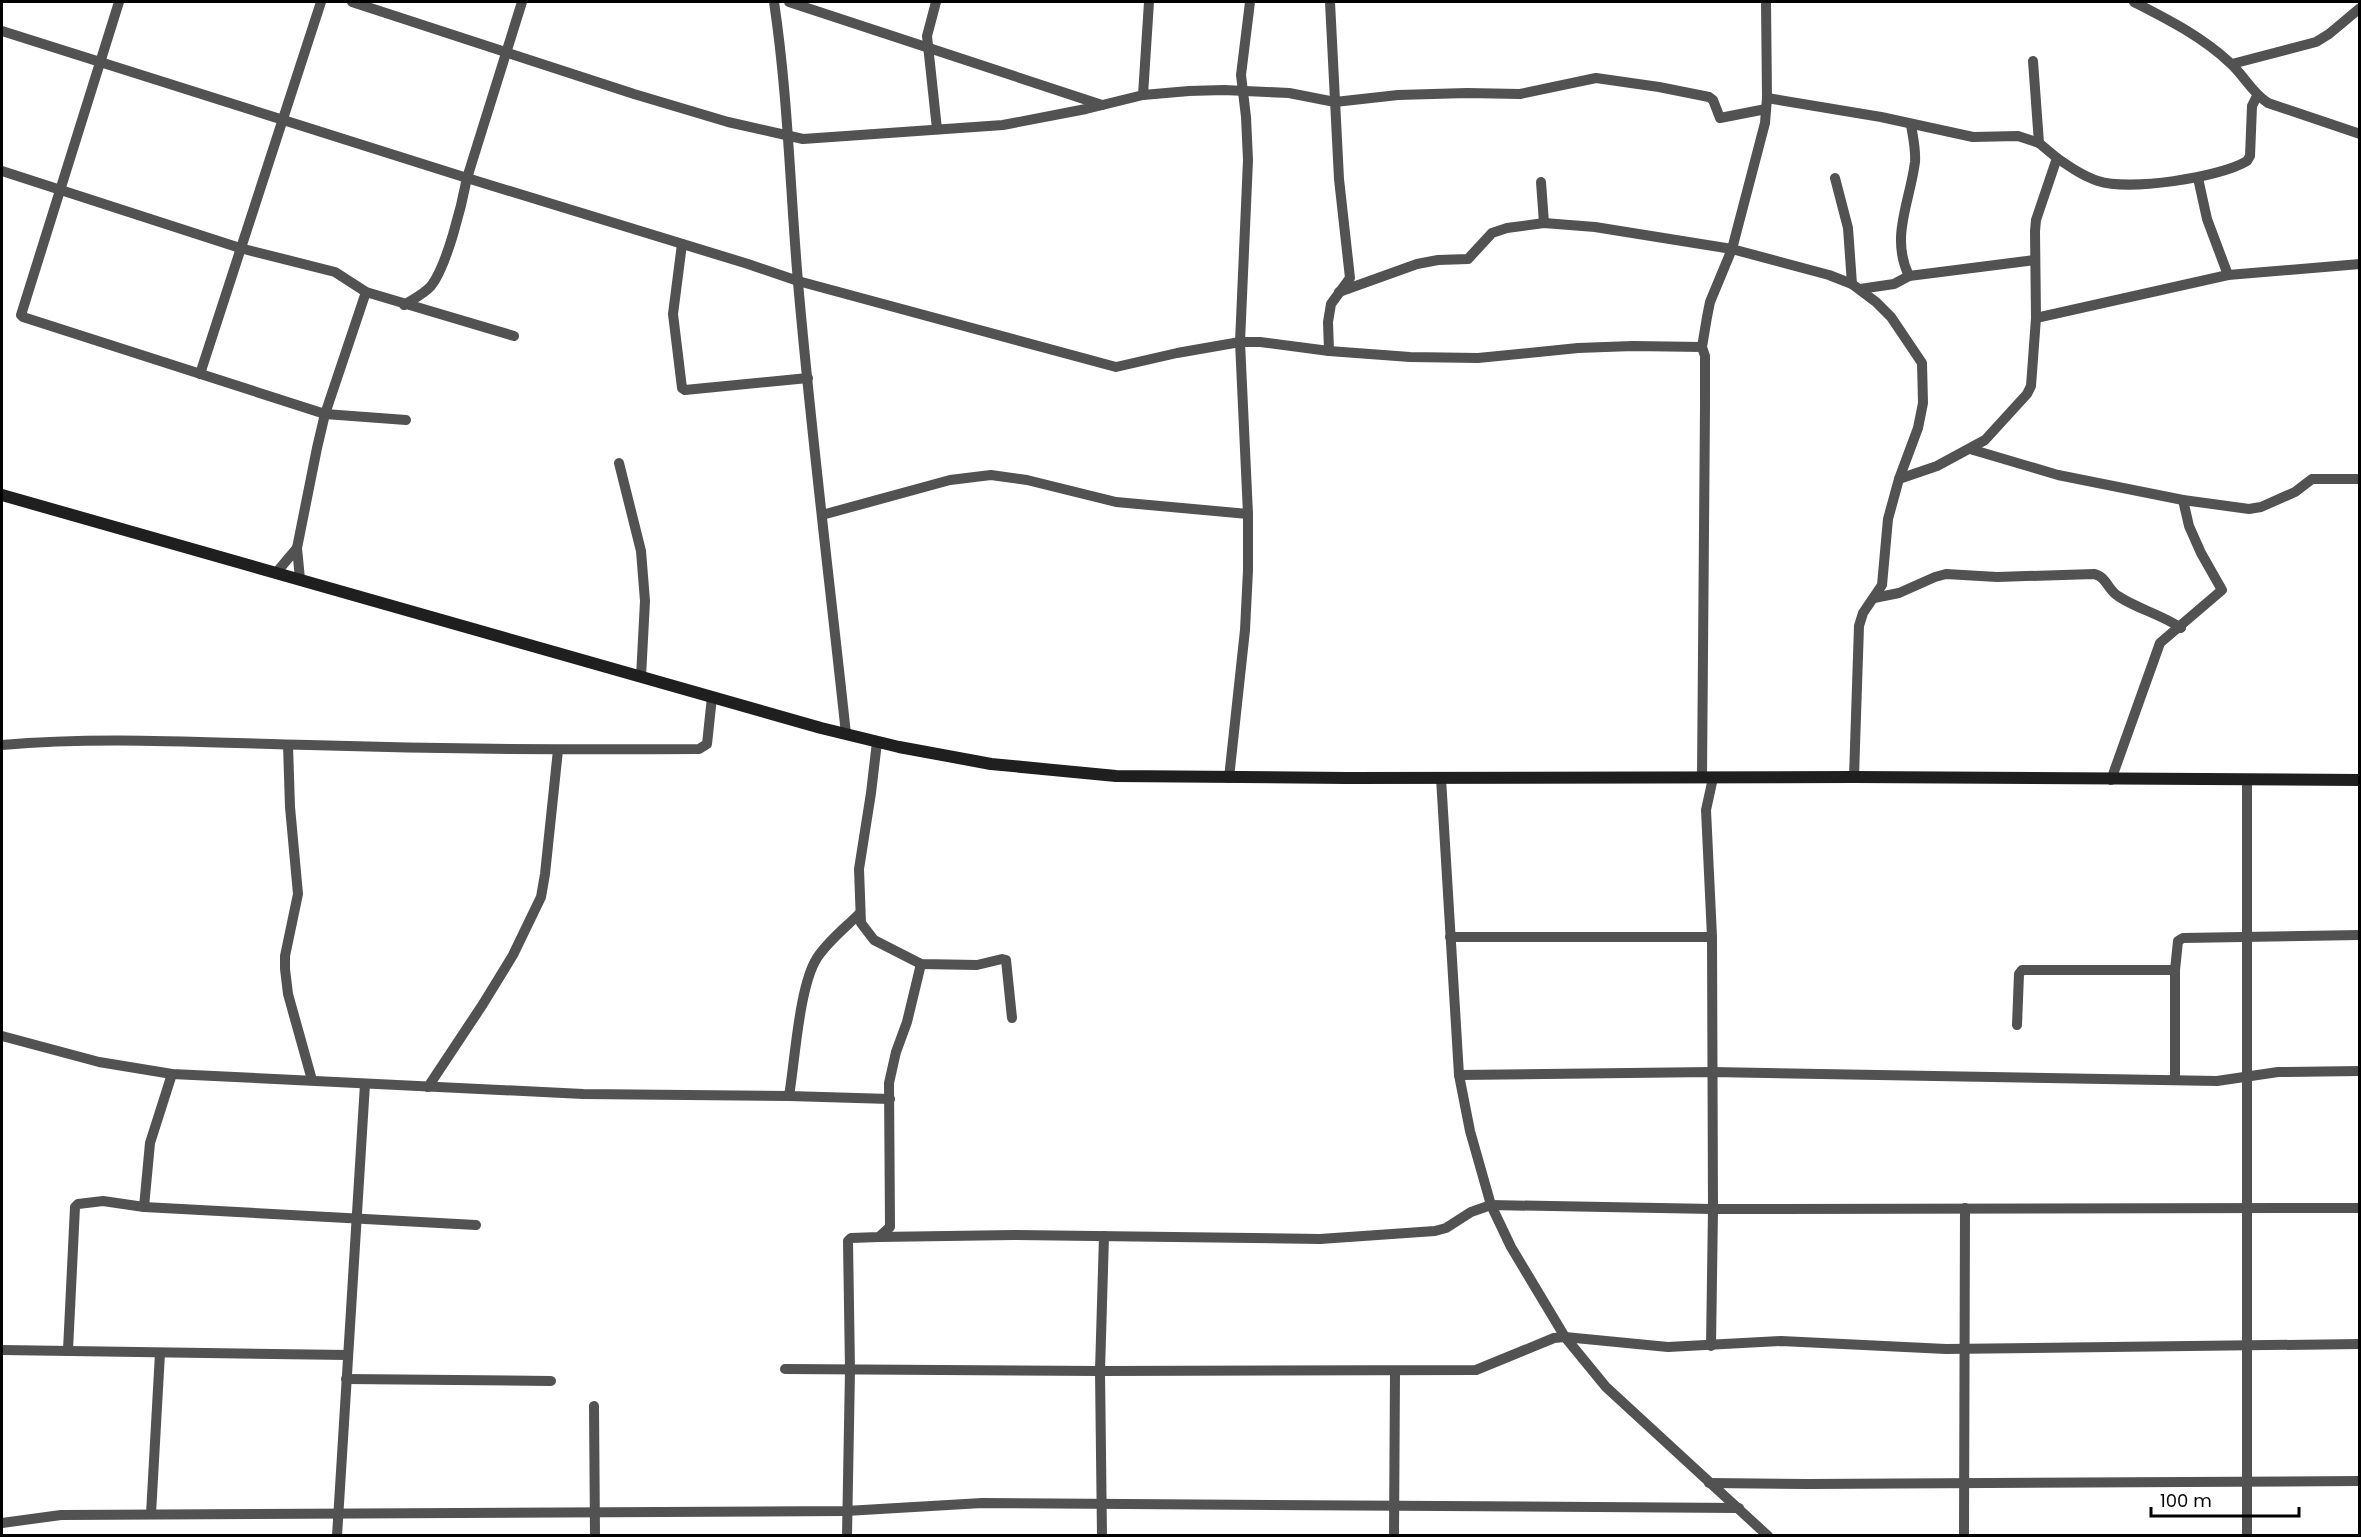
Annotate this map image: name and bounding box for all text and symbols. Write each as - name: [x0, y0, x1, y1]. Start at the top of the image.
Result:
- scale bar: [2151, 1480, 2300, 1518]
- text: 100 m: [2160, 1488, 2212, 1513]

